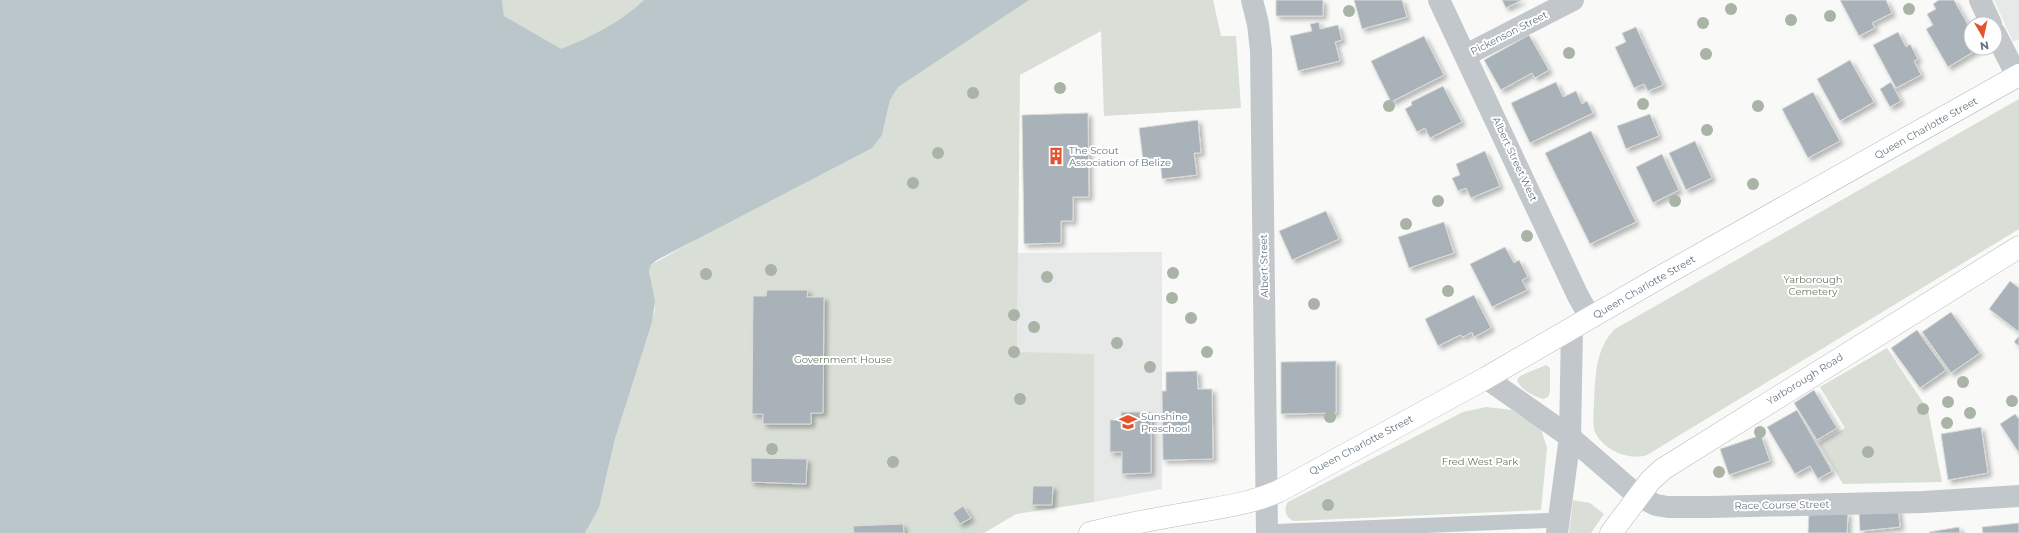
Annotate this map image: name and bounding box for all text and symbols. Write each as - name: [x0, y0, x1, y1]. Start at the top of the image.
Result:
- street label: Pickenson Street: [1468, 8, 1550, 58]
- north arrow: [1963, 16, 2003, 56]
- text: N: [1979, 38, 1990, 53]
- street label: Queen Charlotte Street: [1872, 94, 1980, 162]
- street label: Albert Street West: [1490, 115, 1540, 203]
- place label: The Scout Association of Belize: [1069, 144, 1171, 169]
- building icon: The Scout Association of Belize: [1046, 146, 1066, 166]
- street label: Albert Street: [1257, 234, 1271, 298]
- street label: Queen Charlotte Street: [1591, 252, 1697, 322]
- park label: Yarborough Cemetery: [1783, 273, 1843, 298]
- street label: Yarborough Road: [1764, 350, 1846, 408]
- park label: Government House: [794, 353, 892, 366]
- place label: Sunshine Preschool: [1141, 410, 1190, 435]
- school or university icon: Sunshine Preschool: [1118, 412, 1138, 432]
- street label: Queen Charlotte Street: [1307, 412, 1415, 478]
- park label: Fred West Park: [1442, 455, 1518, 468]
- street label: Race Course Street: [1734, 498, 1830, 512]

